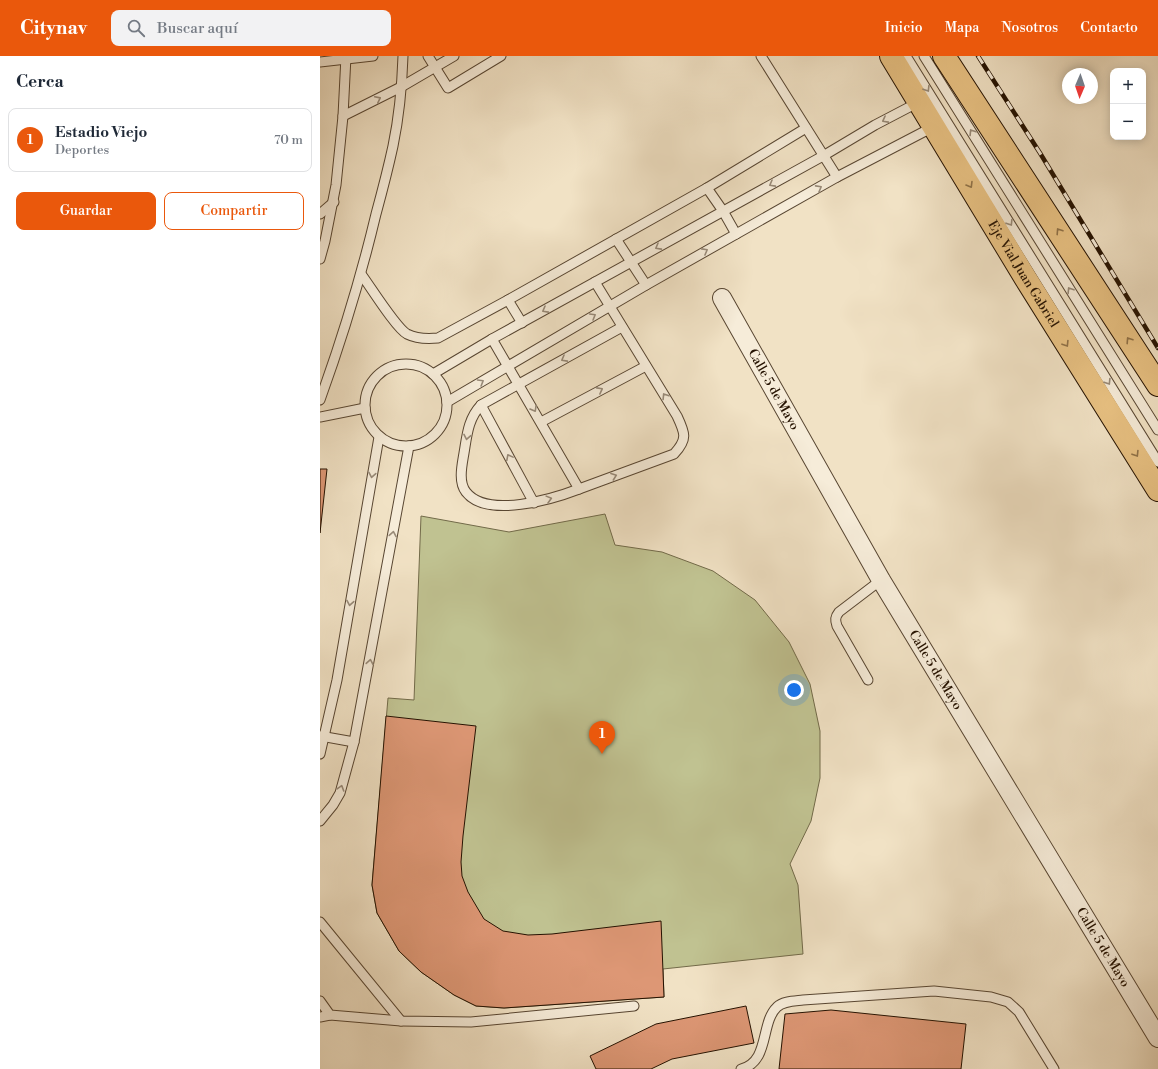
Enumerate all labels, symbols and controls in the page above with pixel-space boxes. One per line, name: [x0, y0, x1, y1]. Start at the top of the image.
search box: [111, 10, 391, 46]
text: Citynav: [20, 16, 87, 40]
icon: search: [125, 17, 147, 39]
text: Buscar aquí: [157, 19, 238, 38]
text: Inicio: [885, 19, 923, 37]
text: Mapa: [945, 19, 979, 37]
text: Nosotros: [1001, 19, 1058, 37]
text: Contacto: [1080, 19, 1138, 37]
north arrow: [1062, 68, 1098, 104]
map controls: [1110, 68, 1146, 140]
button: +: [1110, 68, 1146, 104]
text: Cerca: [16, 71, 64, 93]
one-way arrow: [922, 85, 930, 92]
one-way arrow: [374, 96, 382, 104]
button: −: [1110, 104, 1146, 140]
one-way arrow: [882, 115, 889, 123]
text: Estadio Viejo: [55, 123, 147, 142]
one-way arrow: [969, 129, 976, 136]
text: 1: [27, 132, 33, 148]
text: 70 m: [274, 132, 303, 148]
text: Deportes: [55, 142, 109, 158]
one-way arrow: [769, 180, 776, 187]
one-way arrow: [965, 181, 972, 188]
one-way arrow: [815, 185, 822, 192]
button: Guardar: [16, 192, 156, 230]
button: Compartir: [164, 192, 304, 230]
street label: Eje Vial Juan Gabriel: [984, 217, 1062, 331]
one-way arrow: [1006, 219, 1013, 226]
one-way arrow: [1056, 228, 1063, 235]
one-way arrow: [655, 243, 662, 250]
one-way arrow: [701, 248, 709, 256]
one-way arrow: [1068, 287, 1075, 294]
one-way arrow: [541, 306, 549, 313]
one-way arrow: [589, 313, 596, 320]
one-way arrow: [1126, 337, 1134, 344]
one-way arrow: [1062, 340, 1069, 347]
street label: Calle 5 de Mayo: [744, 346, 803, 433]
one-way arrow: [561, 355, 568, 362]
one-way arrow: [1103, 378, 1111, 385]
one-way arrow: [477, 379, 484, 387]
one-way arrow: [596, 388, 603, 395]
one-way arrow: [662, 393, 669, 400]
one-way arrow: [529, 405, 536, 412]
one-way arrow: [463, 434, 471, 440]
one-way arrow: [1131, 450, 1138, 457]
one-way arrow: [506, 454, 514, 461]
one-way arrow: [368, 472, 377, 478]
one-way arrow: [611, 472, 618, 480]
one-way arrow: [546, 496, 552, 504]
one-way arrow: [388, 531, 397, 537]
one-way arrow: [346, 600, 355, 606]
street label: Calle 5 de Mayo: [905, 627, 966, 713]
one-way arrow: [365, 659, 373, 665]
your location: [784, 680, 804, 700]
pin: 1: [589, 721, 615, 754]
one-way arrow: [336, 785, 345, 792]
street label: Calle 5 de Mayo: [1073, 905, 1133, 990]

